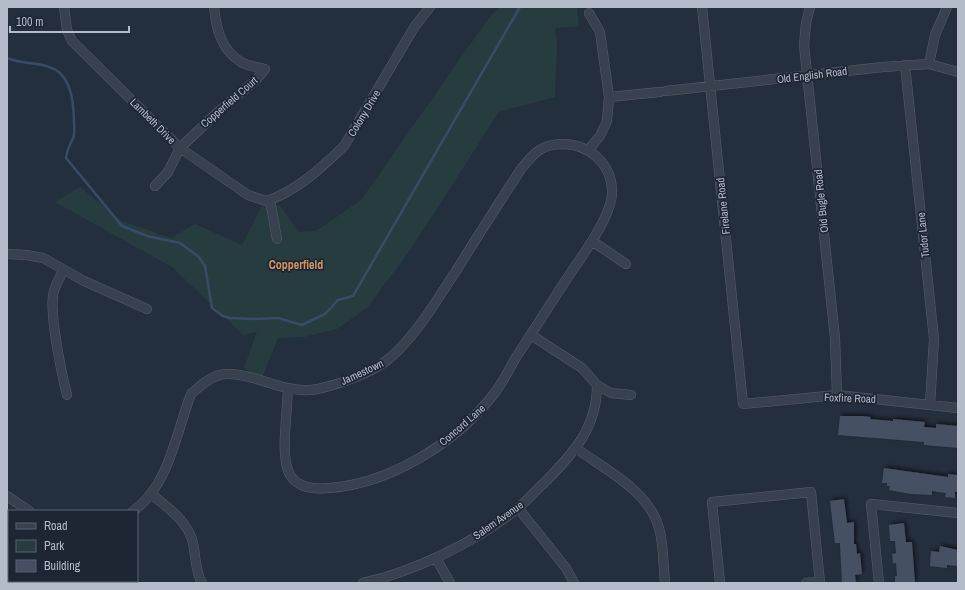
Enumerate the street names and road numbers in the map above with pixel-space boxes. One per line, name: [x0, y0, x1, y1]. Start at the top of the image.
street label: Old English Road: [776, 64, 848, 86]
street label: Copperfield Court: [198, 73, 261, 131]
street label: Colony Drive: [345, 87, 383, 139]
street label: Lambeth Drive: [127, 95, 179, 147]
street label: Old Bugle Road: [811, 169, 831, 233]
street label: Firelane Road: [713, 177, 733, 235]
street label: Tudor Lane: [914, 212, 932, 258]
street label: Jamestown: [338, 356, 386, 388]
street label: Foxfire Road: [824, 390, 876, 406]
street label: Concord Lane: [436, 401, 488, 449]
street label: Salem Avenue: [470, 498, 526, 542]

